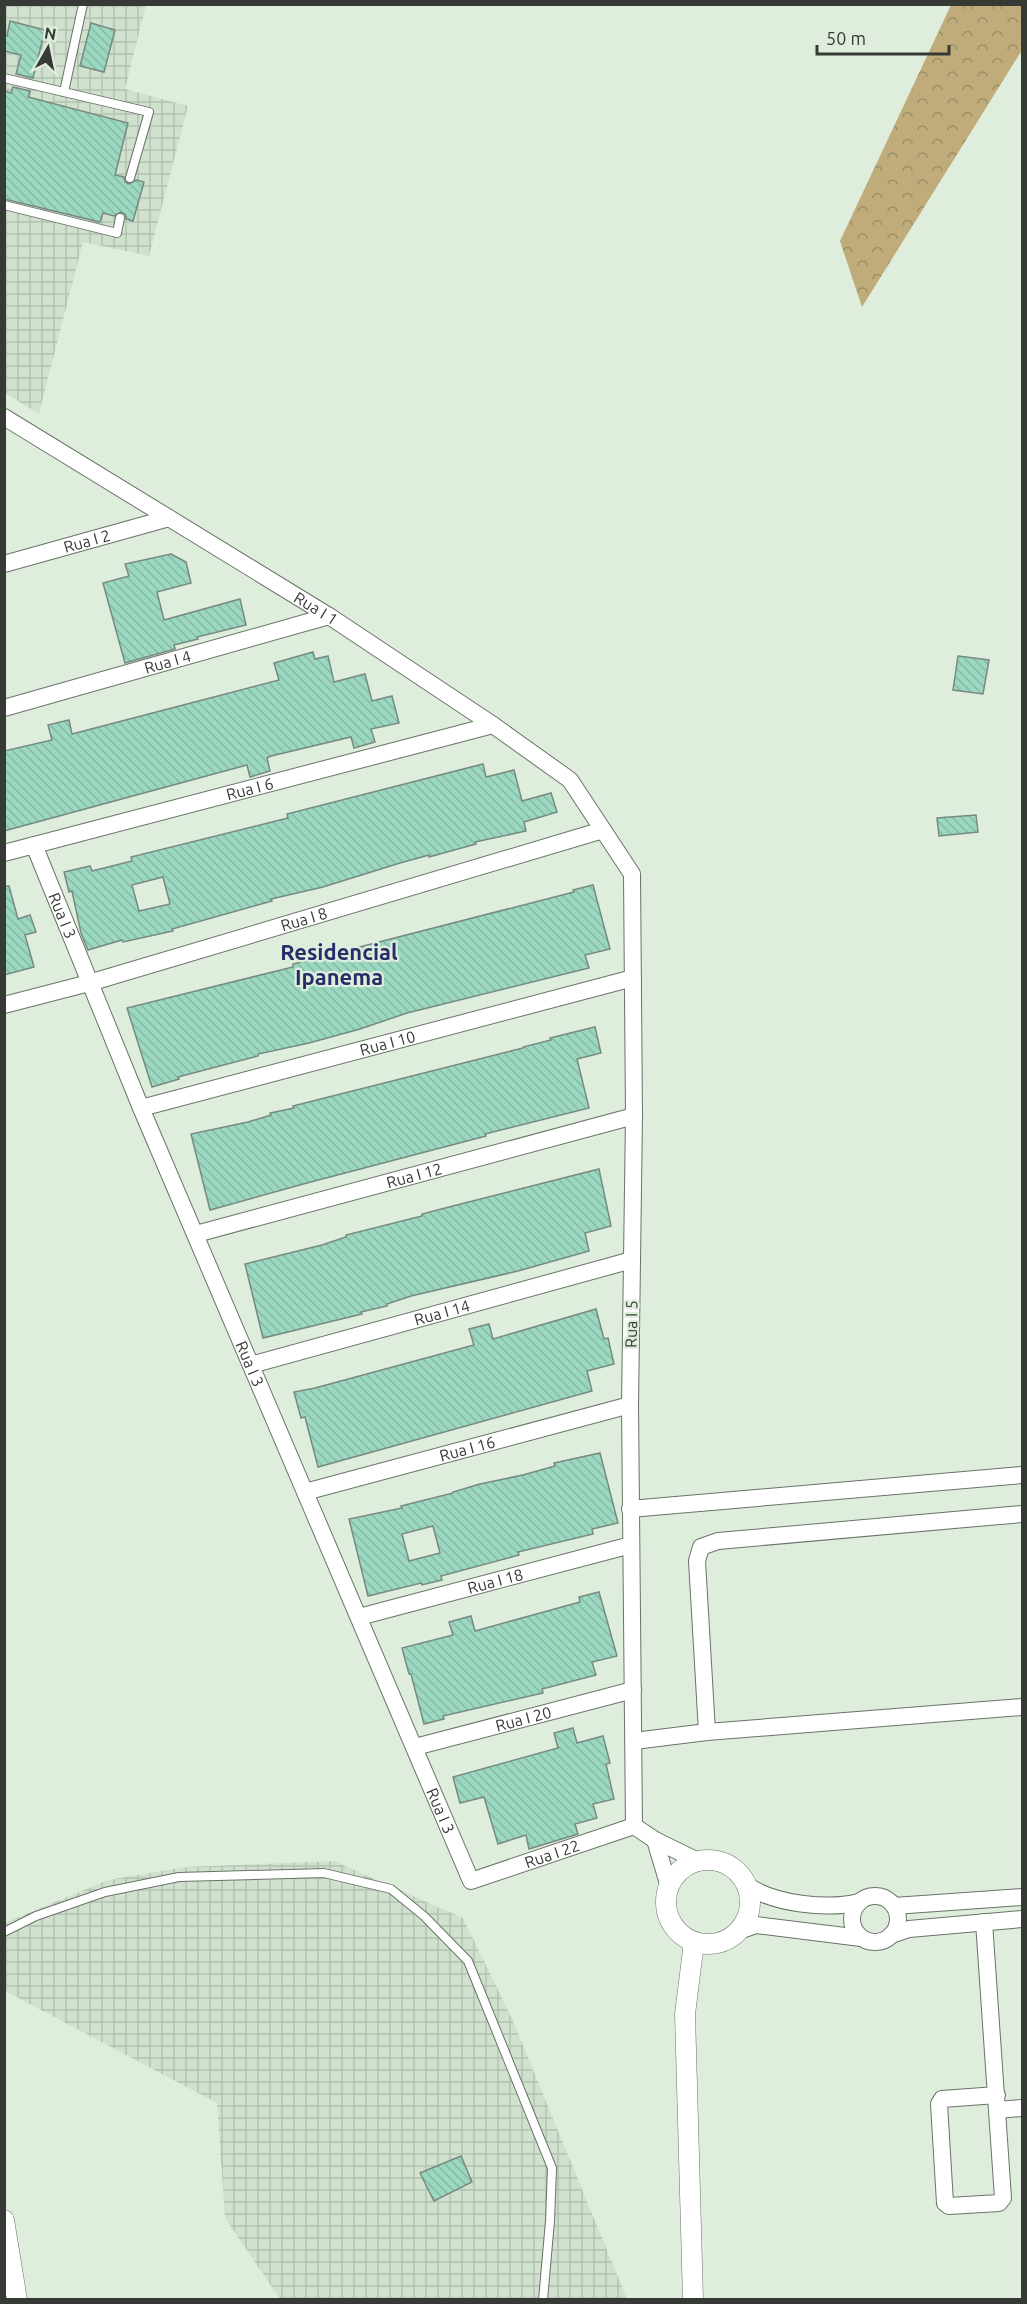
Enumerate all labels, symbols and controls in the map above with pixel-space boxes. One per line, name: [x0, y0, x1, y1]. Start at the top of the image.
north arrow: [18, 18, 78, 78]
scale bar: [817, 18, 949, 56]
text: N: [43, 23, 58, 43]
text: 50 m: [826, 28, 866, 48]
street label: Rua I 2: [61, 526, 112, 556]
street label: Rua I 1: [291, 588, 341, 628]
street label: Rua I 4: [142, 647, 193, 677]
street label: Rua I 6: [224, 774, 275, 803]
street label: Rua I 3: [45, 890, 80, 941]
street label: Rua I 8: [278, 904, 329, 934]
district label: Residencial Ipanema: [280, 939, 398, 989]
street label: Rua I 10: [358, 1027, 417, 1059]
street label: Rua I 12: [384, 1159, 444, 1191]
street label: Rua I 14: [412, 1296, 472, 1329]
street label: Rua I 5: [622, 1300, 640, 1348]
street label: Rua I 3: [233, 1338, 268, 1389]
street label: Rua I 16: [437, 1433, 497, 1465]
street label: Rua I 18: [466, 1565, 525, 1597]
street label: Rua I 20: [494, 1703, 553, 1735]
street label: Rua I 3: [423, 1785, 459, 1836]
street label: Rua I 22: [522, 1836, 582, 1871]

